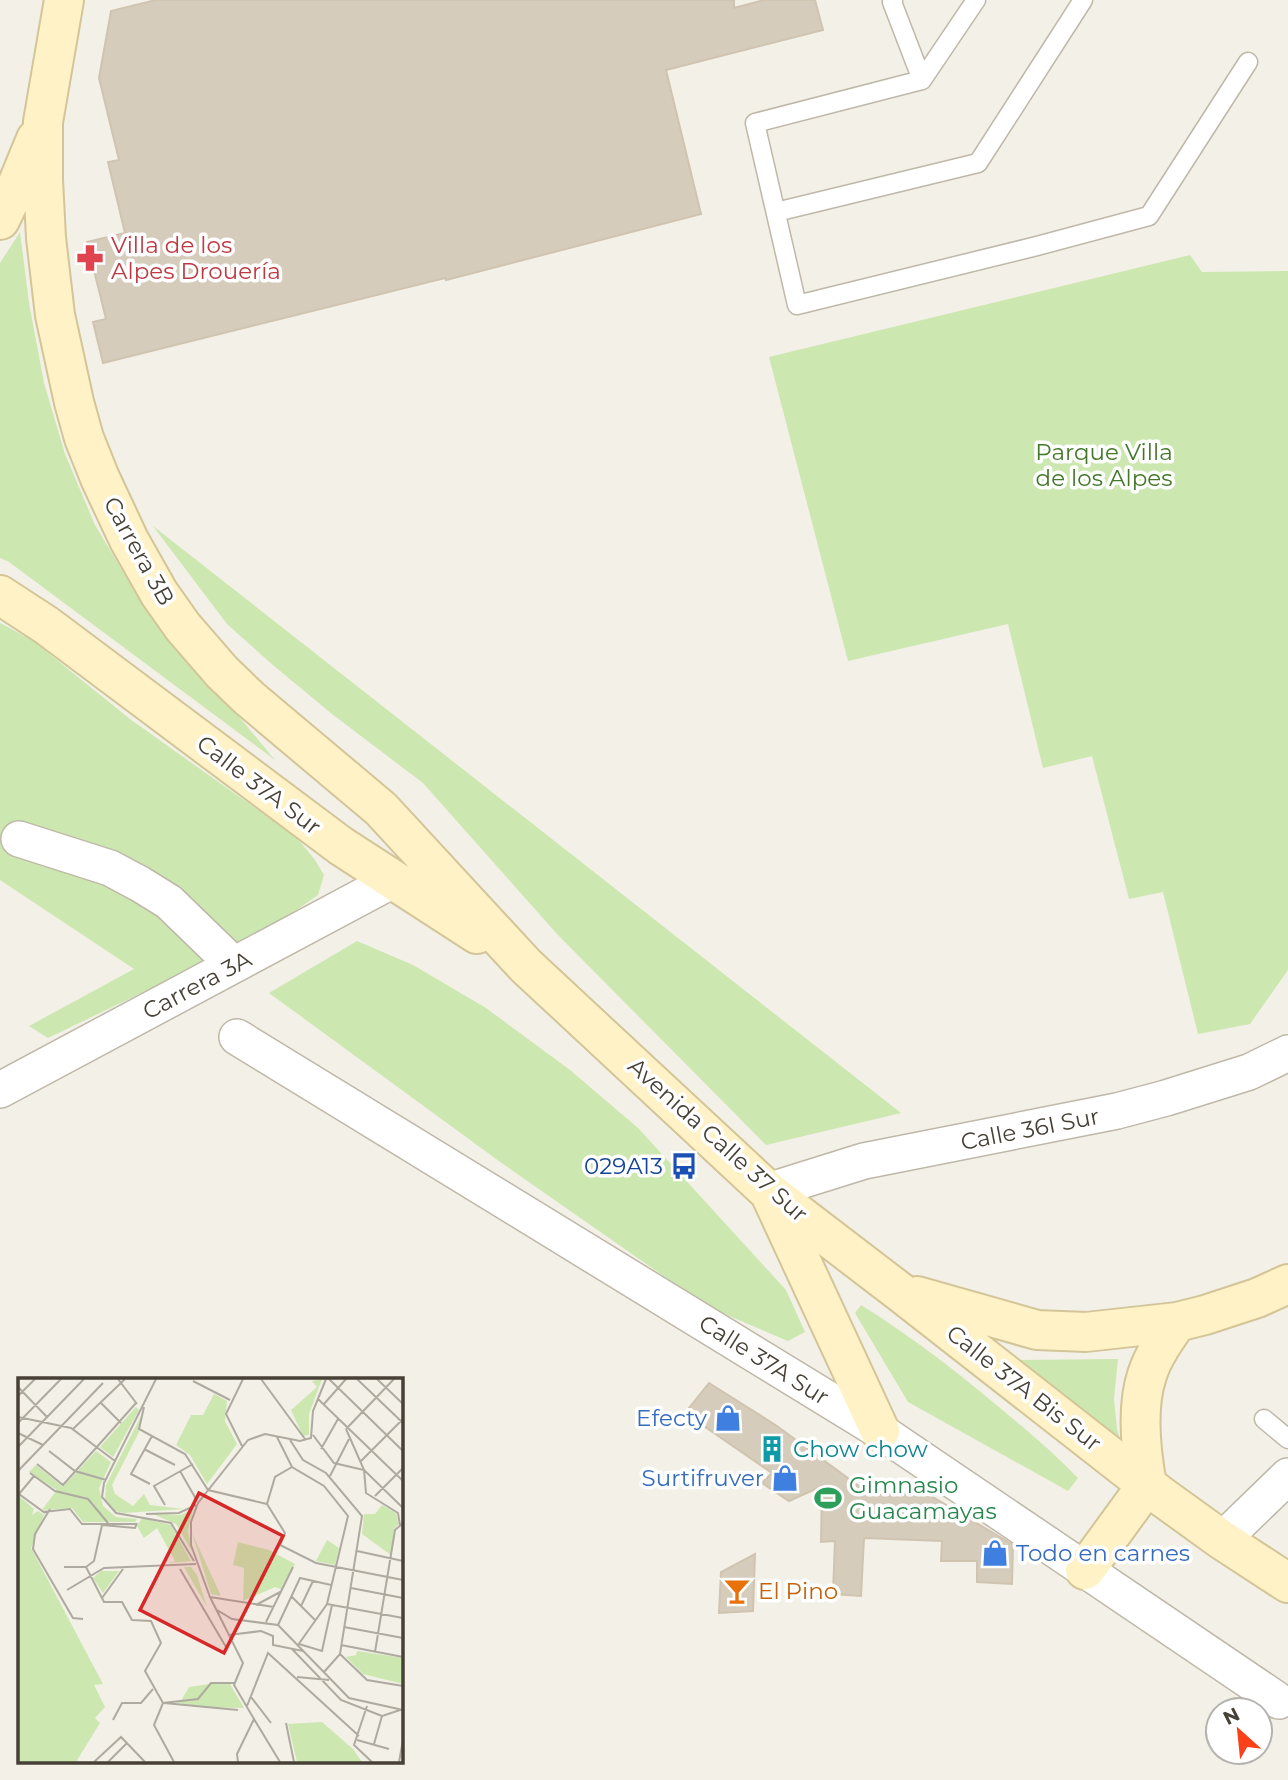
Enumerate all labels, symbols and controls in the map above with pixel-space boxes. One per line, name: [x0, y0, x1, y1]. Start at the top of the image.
place label: Villa de los Alpes Drouería: [111, 231, 281, 285]
pharmacy icon: Villa de los Alpes Drouería: [75, 243, 105, 273]
park label: Parque Villa de los Alpes: [1035, 438, 1173, 492]
street label: Carrera 3B: [98, 492, 180, 610]
street label: Calle 37A Sur: [191, 729, 327, 841]
street label: Carrera 3A: [138, 944, 257, 1025]
street label: Avenida Calle 37 Sur: [622, 1052, 814, 1228]
street label: Calle 36I Sur: [958, 1102, 1102, 1156]
bus stop icon: 029A13: [669, 1151, 699, 1181]
place label: 029A13: [584, 1152, 663, 1180]
street label: Calle 37A Sur: [694, 1309, 834, 1411]
street label: Calle 37A Bis Sur: [941, 1319, 1107, 1457]
inset map: [18, 1378, 402, 1762]
shop icon: Efecty: [713, 1403, 743, 1433]
place label: Efecty: [636, 1404, 708, 1432]
building icon: Chow chow: [757, 1434, 787, 1464]
place label: Chow chow: [793, 1435, 929, 1463]
shop icon: Surtifruver: [770, 1463, 800, 1493]
place label: Surtifruver: [642, 1464, 764, 1492]
place label: Gimnasio Guacamayas: [849, 1471, 997, 1525]
sports icon: Gimnasio Guacamayas: [813, 1483, 843, 1513]
shop icon: Todo en carnes: [980, 1538, 1010, 1568]
place label: Todo en carnes: [1016, 1539, 1190, 1567]
bar icon: El Pino: [722, 1576, 752, 1606]
place label: El Pino: [758, 1577, 838, 1605]
north arrow: [1204, 1696, 1274, 1766]
text: N: [1219, 1703, 1244, 1730]

